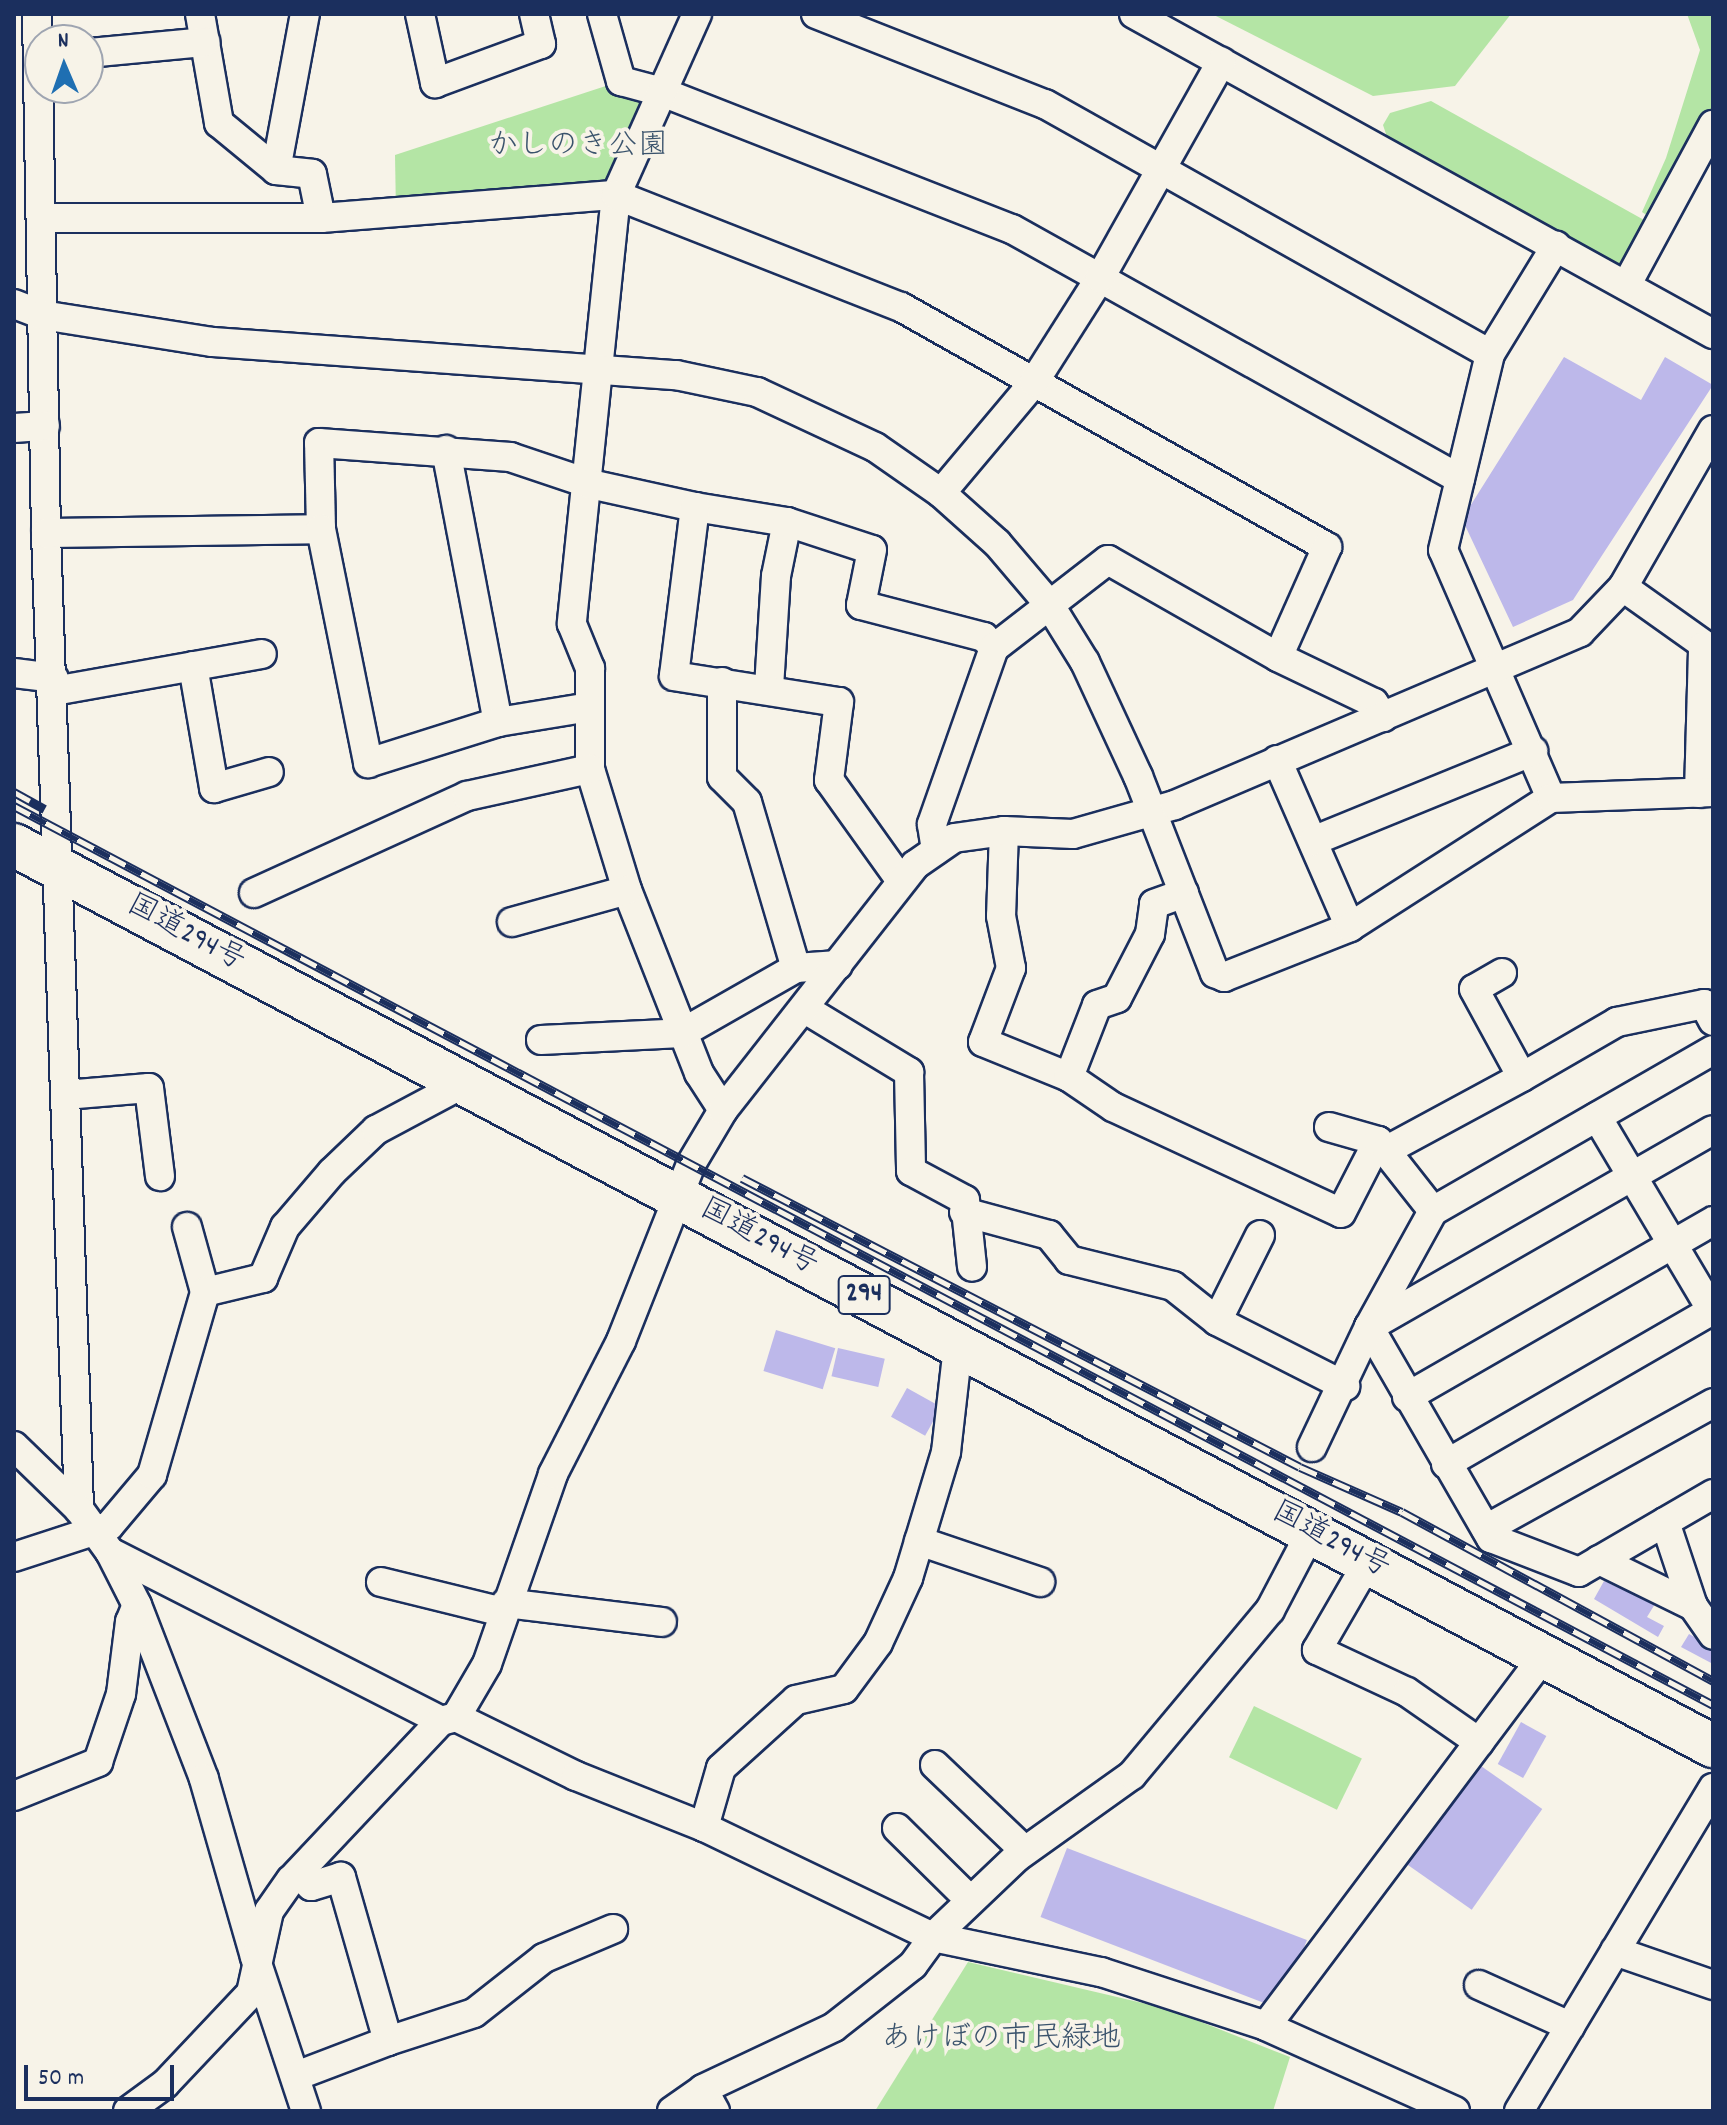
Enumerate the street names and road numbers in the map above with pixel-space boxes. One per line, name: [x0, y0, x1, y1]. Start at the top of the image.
street label: 国道294号: [119, 889, 251, 981]
street label: 国道294号: [692, 1193, 824, 1285]
road number: 294: [836, 1271, 892, 1319]
street label: 国道294号: [1264, 1496, 1396, 1588]

